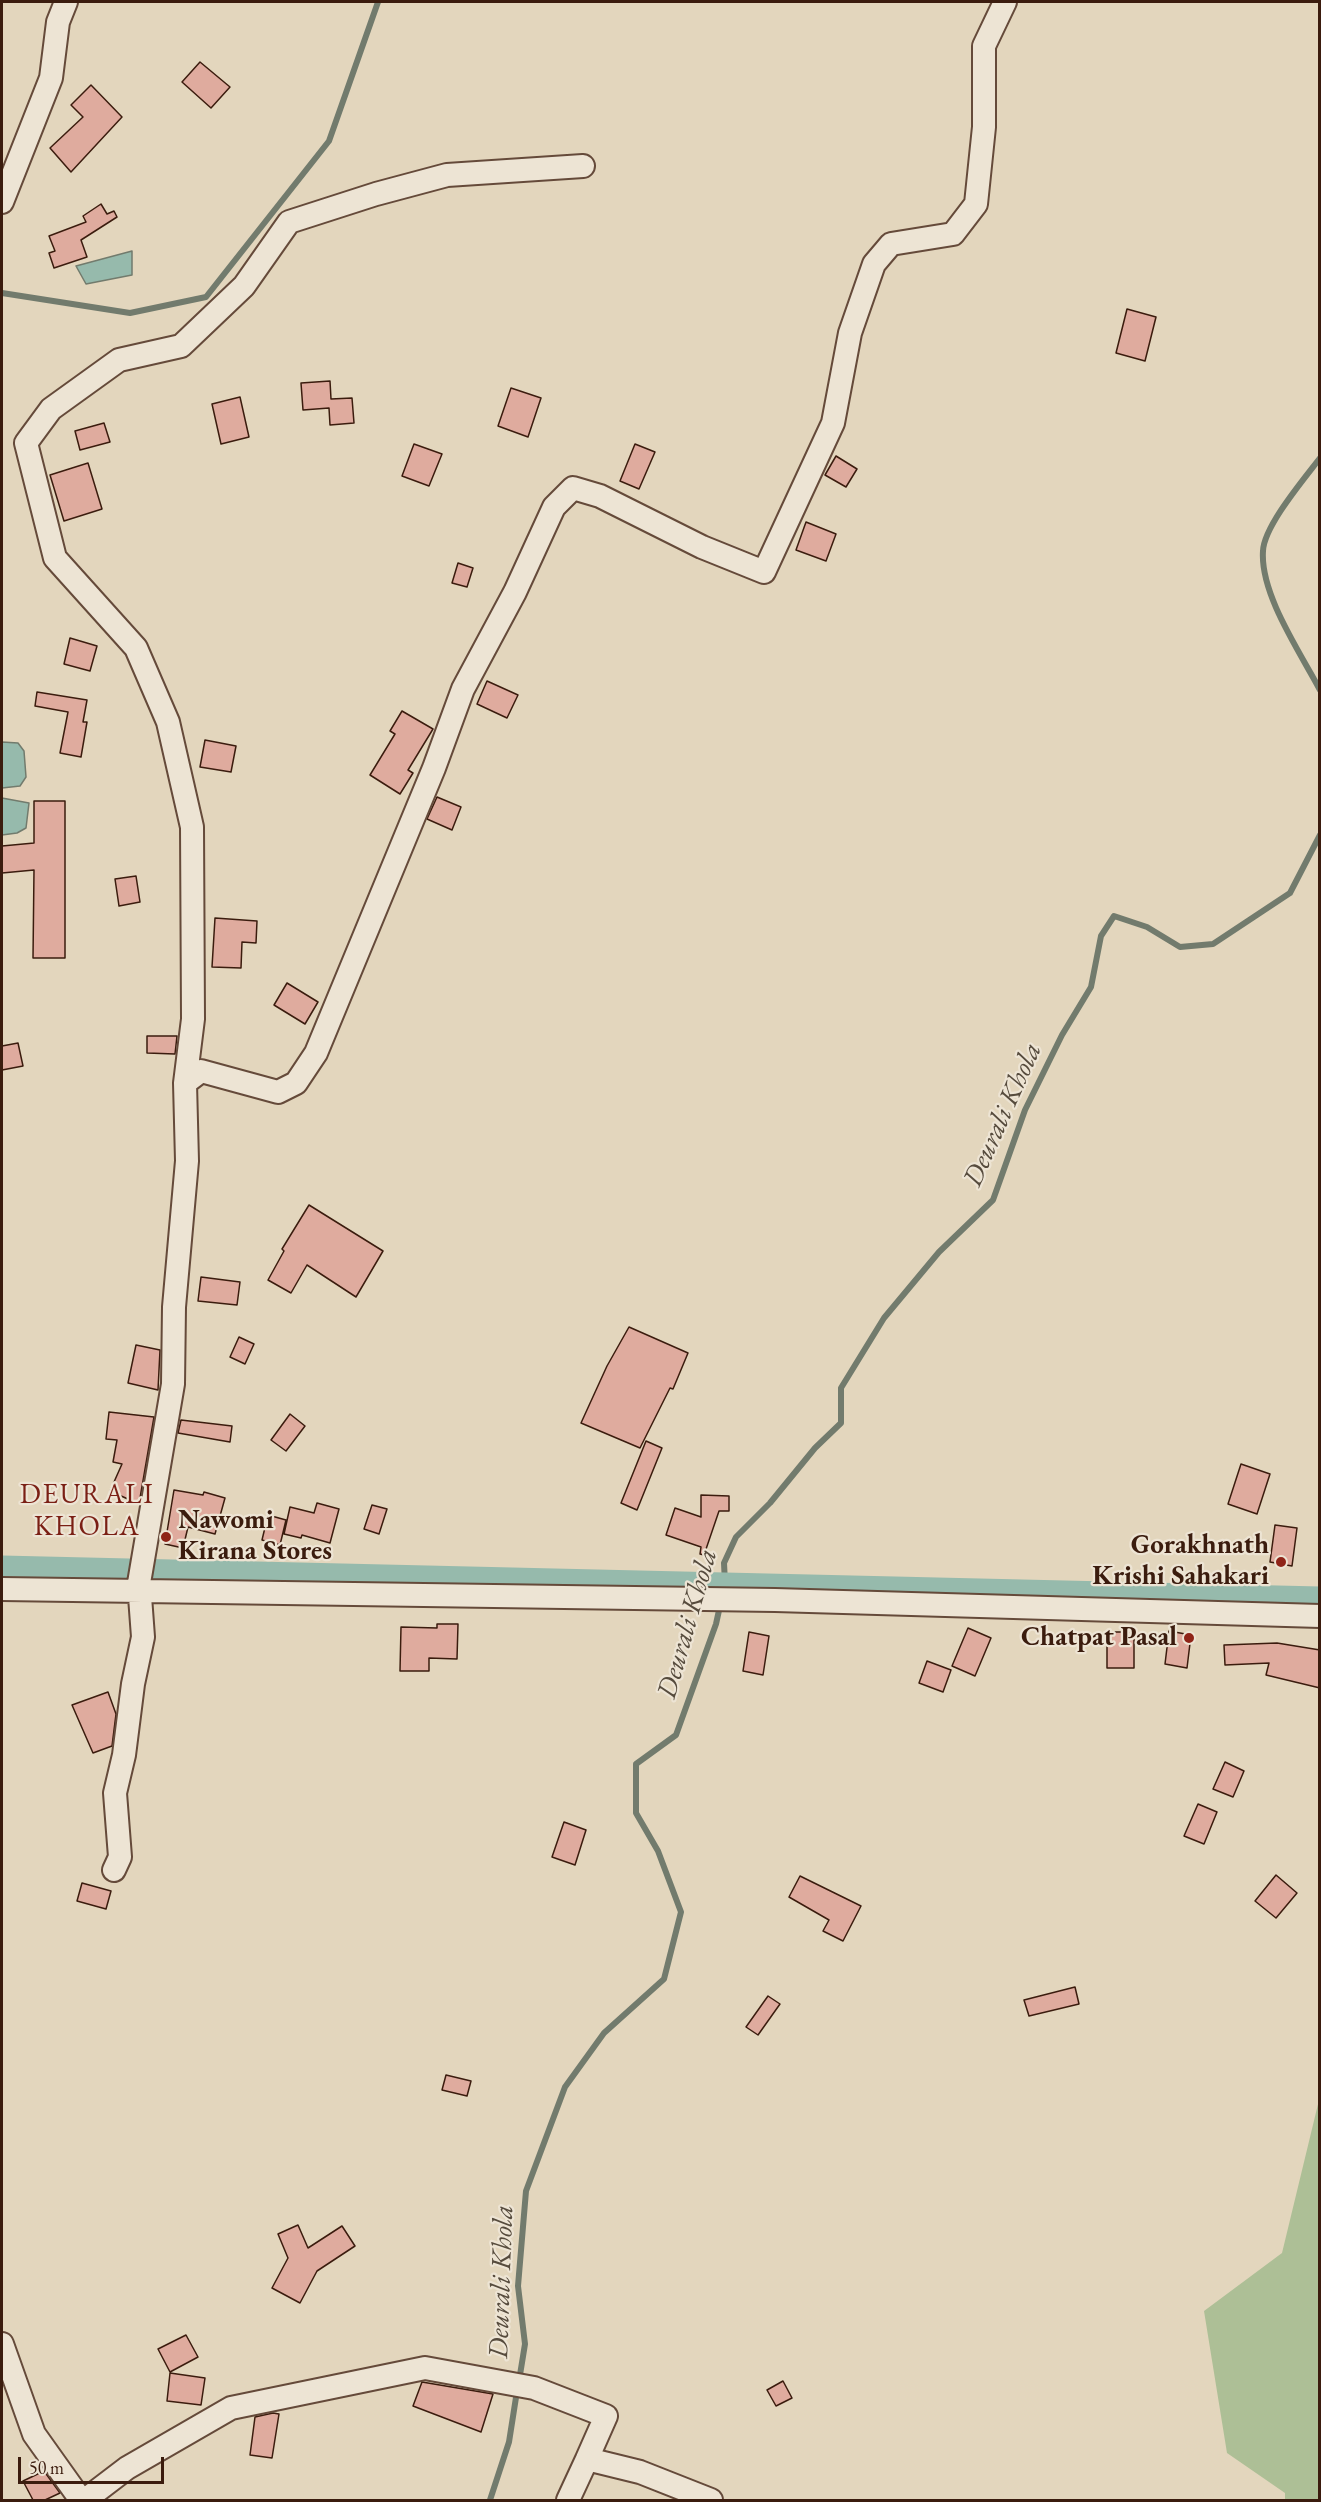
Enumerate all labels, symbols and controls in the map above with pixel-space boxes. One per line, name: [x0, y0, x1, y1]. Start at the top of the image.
water label: Deurali Khola: [956, 1038, 1050, 1192]
district label: DEURALI KHOLA: [20, 1478, 154, 1544]
place label: Nawomi Kirana Stores: [178, 1505, 332, 1568]
marker: Nawomi Kirana Stores: [159, 1530, 173, 1544]
place label: Gorakhnath Krishi Sahakari: [1092, 1530, 1269, 1593]
water label: Deurali Khola: [651, 1545, 725, 1703]
marker: Gorakhnath Krishi Sahakari: [1274, 1555, 1288, 1569]
place label: Chatpat Pasal: [1021, 1622, 1177, 1654]
marker: Chatpat Pasal: [1182, 1631, 1196, 1645]
water label: Deurali Khola: [483, 2204, 521, 2360]
scale bar: [21, 2445, 166, 2483]
text: 50 m: [29, 2456, 64, 2479]

